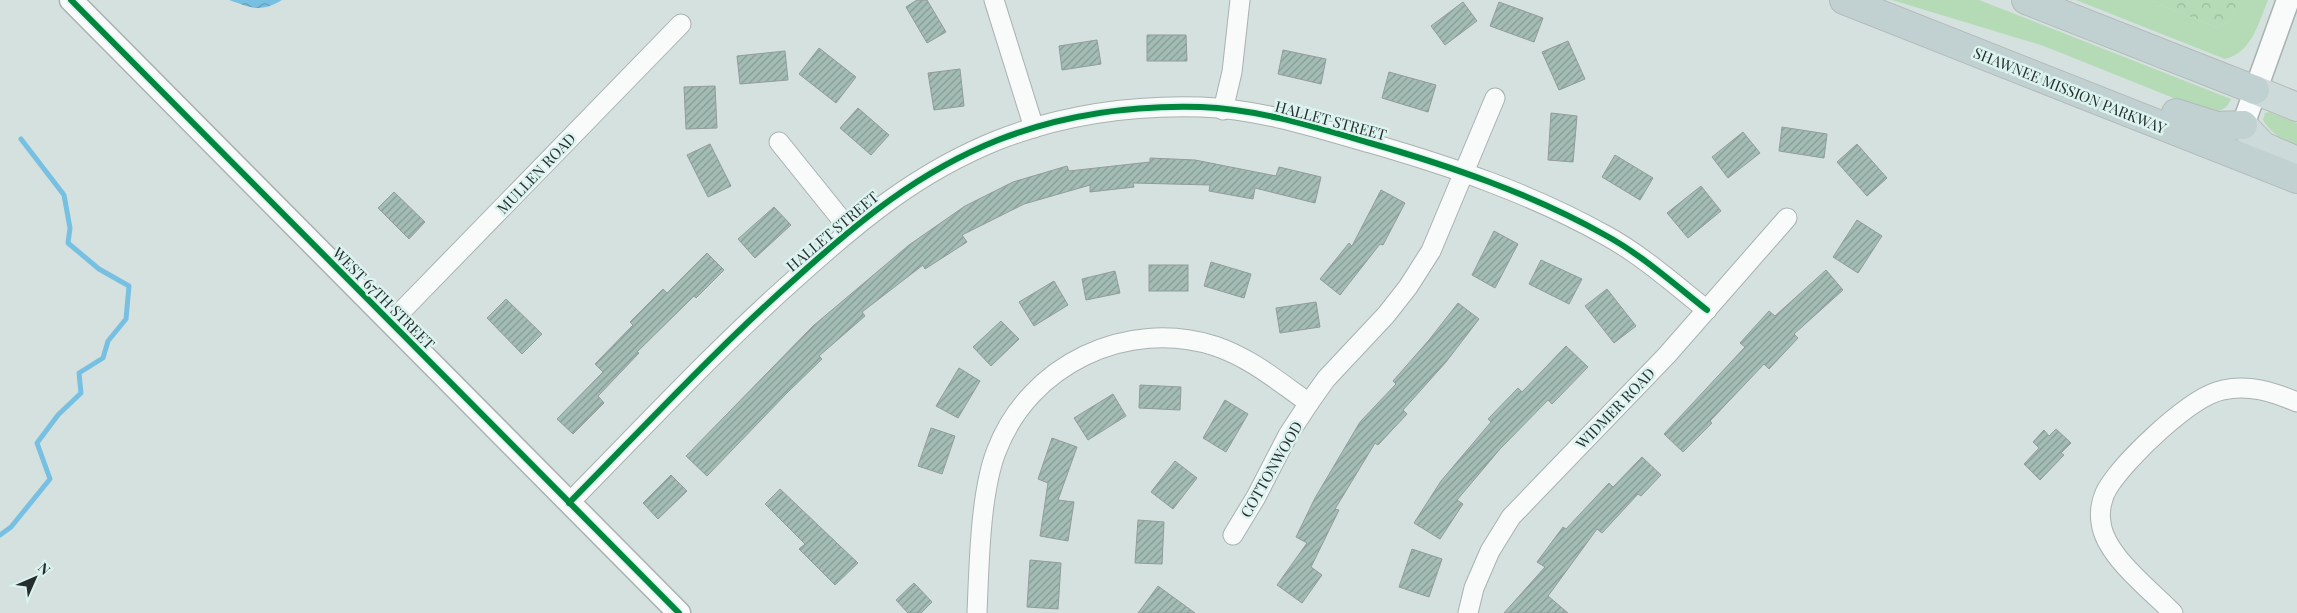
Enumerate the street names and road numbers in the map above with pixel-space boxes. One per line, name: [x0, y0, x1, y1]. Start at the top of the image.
street label: SHAWNEE MISSION PARKWAY: [1971, 42, 2169, 138]
street label: HALLET STREET: [1273, 95, 1389, 145]
street label: MULLEN ROAD: [492, 128, 580, 218]
street label: HALLET STREET: [782, 186, 882, 276]
street label: WEST 67TH STREET: [328, 242, 439, 353]
street label: WIDMER ROAD: [1570, 363, 1659, 454]
street label: COTTONWOOD: [1235, 417, 1307, 521]

